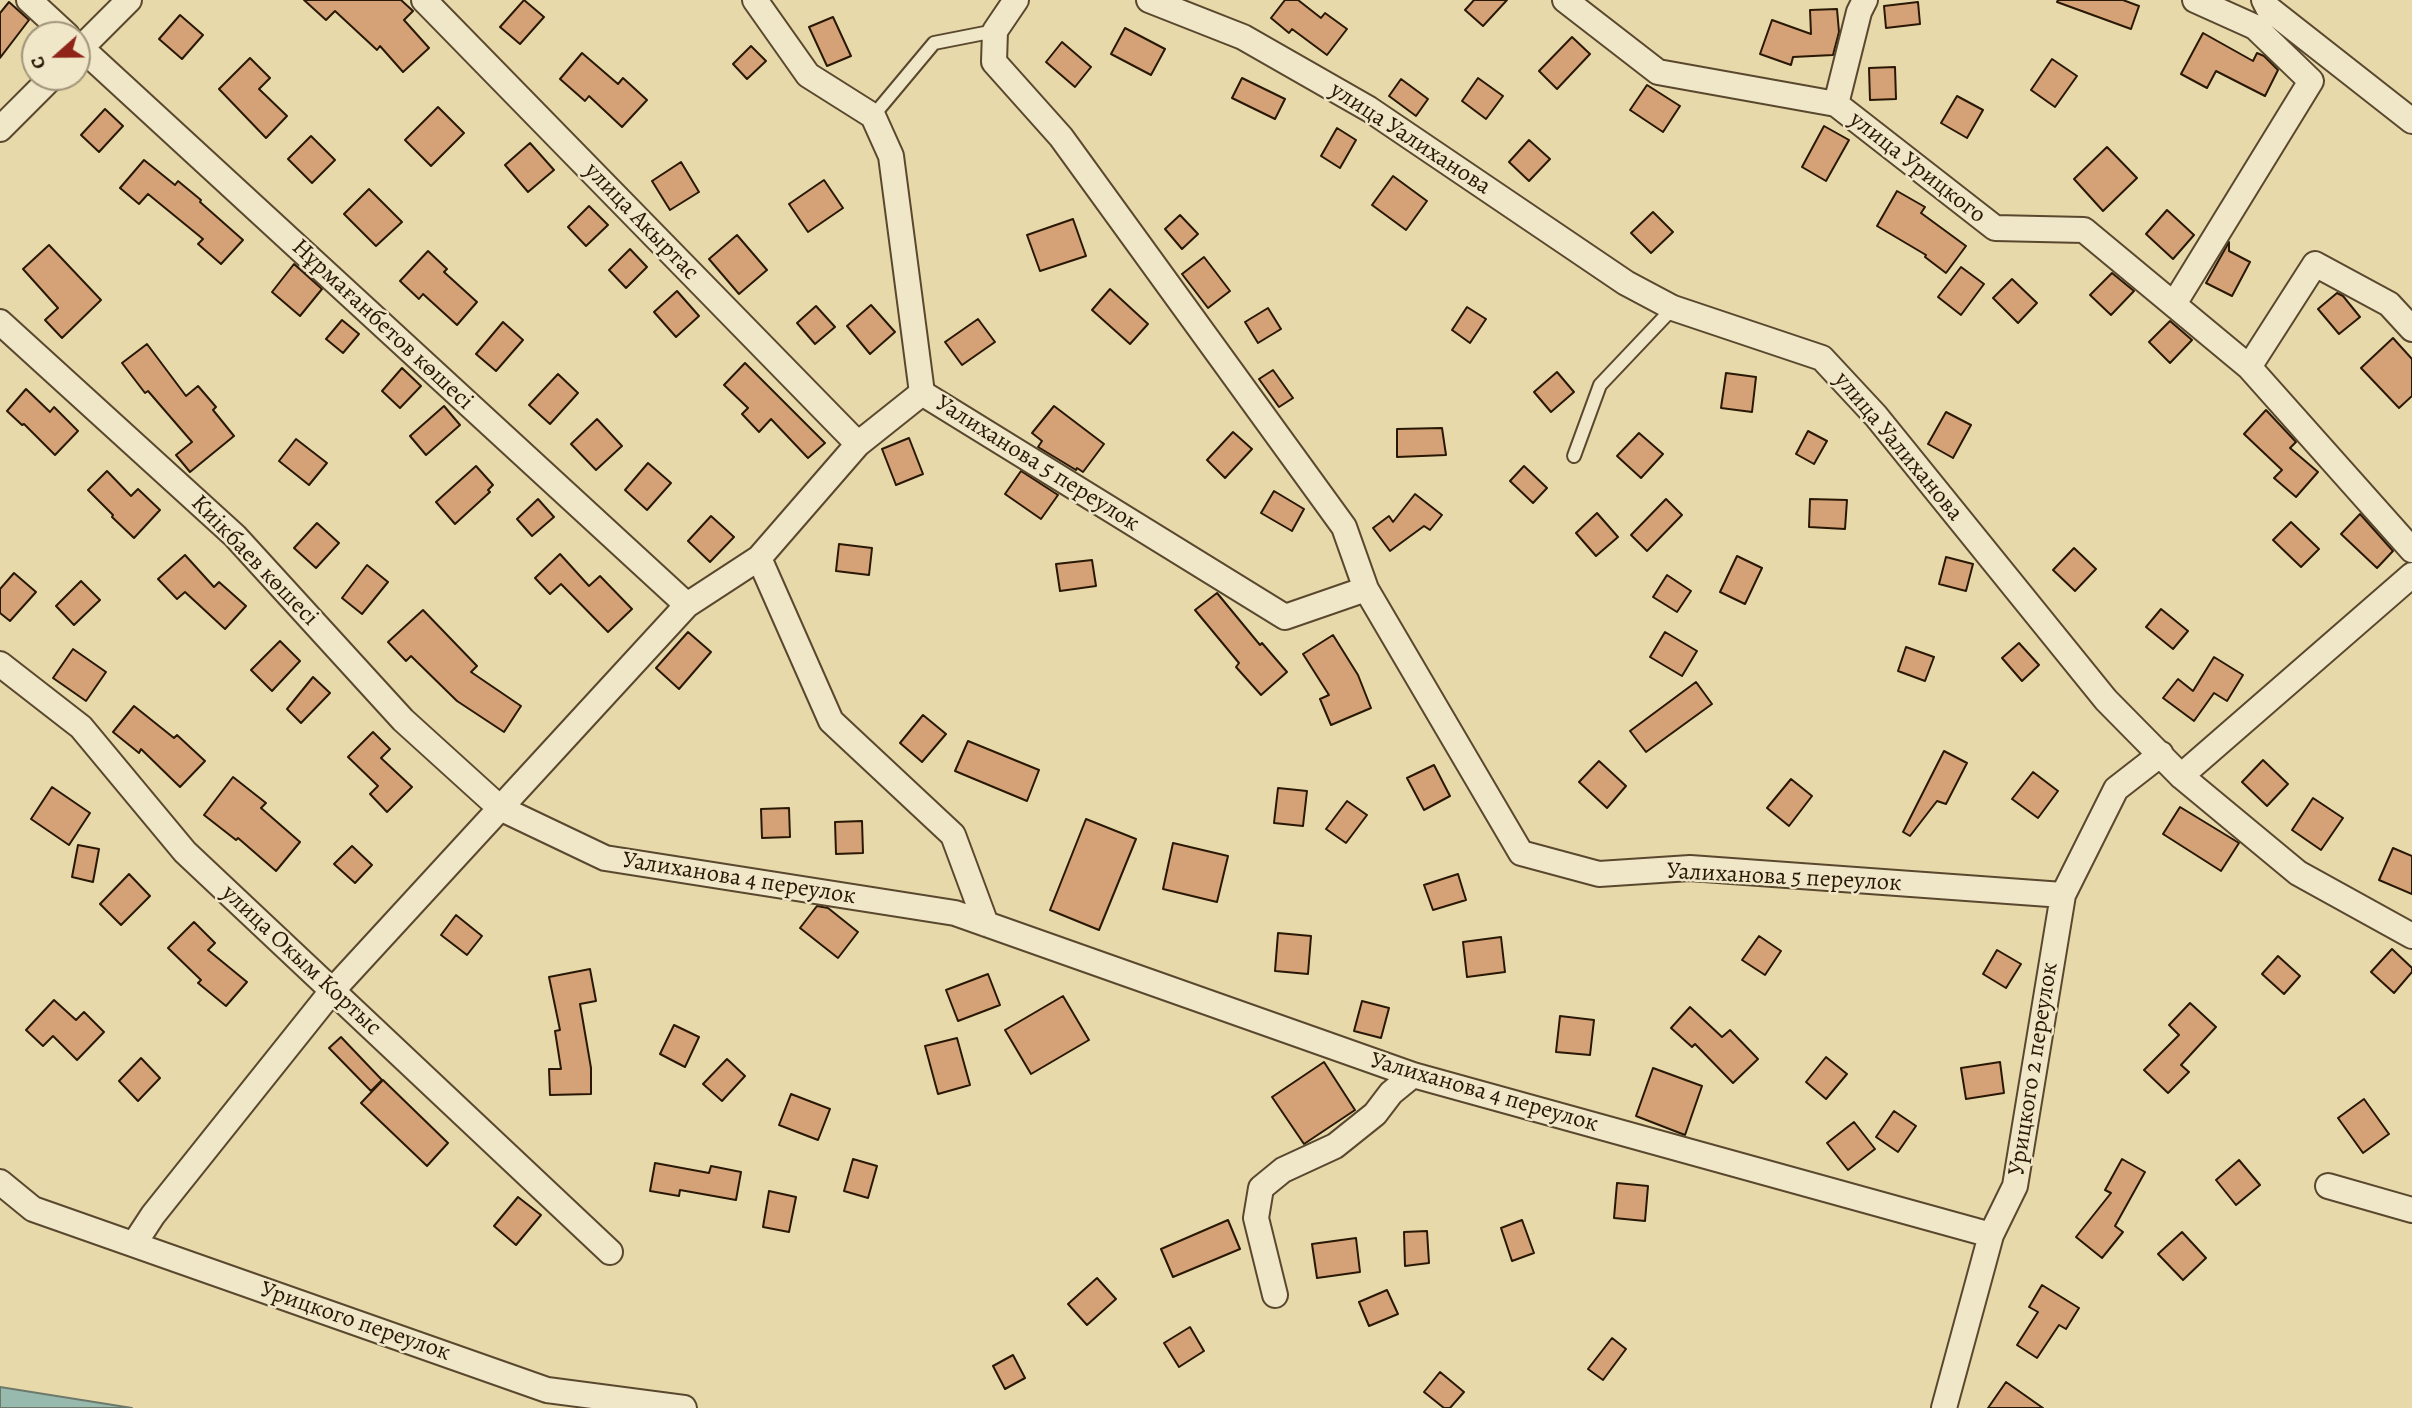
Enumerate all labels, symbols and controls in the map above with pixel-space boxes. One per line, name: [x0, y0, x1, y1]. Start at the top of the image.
north arrow: [21, 21, 91, 91]
text: С: [24, 53, 52, 73]
street label: улица Уалиханова: [1324, 76, 1496, 202]
street label: улица Урицкого: [1843, 106, 1991, 230]
street label: улица Акыртас: [578, 157, 704, 287]
street label: Нұрмағанбетов көшесі: [285, 233, 479, 417]
street label: улица Уалиханова: [1827, 367, 1969, 527]
street label: Уалиханова 5 переулок: [930, 389, 1144, 539]
street label: Киікбаев көшесі: [184, 489, 324, 633]
street label: Уалиханова 4 переулок: [620, 846, 858, 912]
street label: Уалиханова 5 переулок: [1666, 857, 1902, 899]
street label: улица Окым Кортыс: [215, 879, 387, 1043]
street label: Урицкого 2 переулок: [2003, 960, 2065, 1178]
street label: Уалиханова 4 переулок: [1367, 1047, 1601, 1139]
street label: Урицкого переулок: [256, 1276, 454, 1368]

